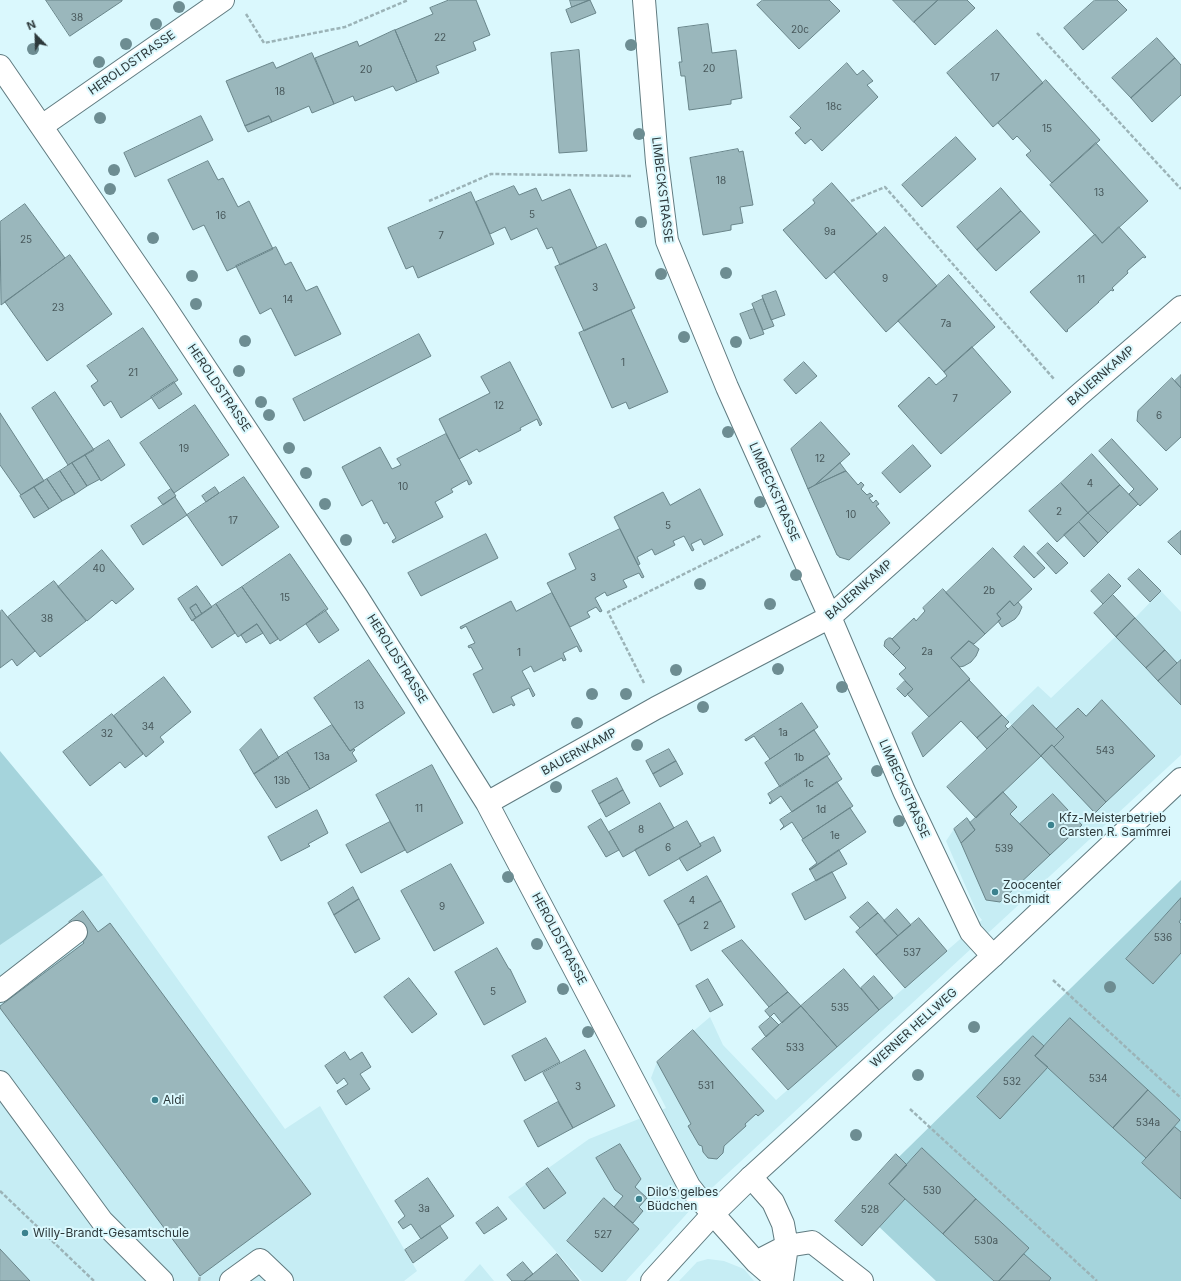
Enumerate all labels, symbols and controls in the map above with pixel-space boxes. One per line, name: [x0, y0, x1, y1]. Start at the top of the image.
house number: 38: [71, 12, 83, 24]
north arrow: [16, 16, 56, 56]
text: N: [25, 17, 38, 33]
house number: 20c: [791, 24, 809, 36]
street label: HEROLDSTRASSE: [86, 28, 178, 98]
house number: 22: [434, 32, 446, 44]
house number: 20: [703, 63, 715, 75]
house number: 20: [360, 64, 372, 76]
house number: 17: [990, 72, 1000, 84]
house number: 18: [275, 86, 285, 98]
house number: 18c: [826, 101, 842, 113]
house number: 15: [1042, 123, 1052, 135]
street label: LIMBECKSTRASSE: [648, 136, 676, 244]
house number: 18: [716, 175, 726, 187]
house number: 13: [1094, 187, 1104, 199]
house number: 5: [529, 209, 535, 221]
house number: 16: [216, 210, 226, 222]
house number: 9a: [824, 226, 836, 238]
house number: 7: [438, 230, 444, 242]
house number: 25: [20, 234, 32, 246]
house number: 9: [882, 273, 888, 285]
house number: 11: [1077, 274, 1085, 286]
house number: 3: [592, 282, 598, 294]
house number: 14: [283, 294, 293, 306]
house number: 23: [52, 302, 64, 314]
house number: 7a: [941, 318, 951, 330]
street label: HEROLDSTRASSE: [184, 341, 254, 435]
street label: BAUERNKAMP: [1065, 343, 1137, 409]
house number: 1: [621, 357, 625, 369]
house number: 21: [128, 367, 138, 379]
house number: 7: [952, 393, 958, 405]
house number: 12: [494, 400, 504, 412]
house number: 6: [1156, 410, 1162, 422]
street label: LIMBECKSTRASSE: [746, 440, 802, 544]
house number: 19: [179, 443, 189, 455]
house number: 12: [815, 453, 825, 465]
house number: 4: [1087, 478, 1093, 490]
house number: 10: [398, 481, 408, 493]
house number: 2: [1056, 506, 1062, 518]
house number: 10: [846, 509, 856, 521]
house number: 17: [228, 515, 238, 527]
house number: 5: [665, 520, 671, 532]
street label: BAUERNKAMP: [823, 557, 895, 623]
house number: 40: [93, 563, 105, 575]
house number: 3: [590, 572, 596, 584]
house number: 2b: [983, 585, 995, 597]
house number: 15: [280, 592, 290, 604]
street label: HEROLDSTRASSE: [364, 612, 430, 706]
house number: 38: [41, 613, 53, 625]
house number: 2a: [921, 646, 933, 658]
house number: 1: [517, 647, 521, 659]
house number: 13: [354, 700, 364, 712]
house number: 34: [142, 721, 154, 733]
street label: BAUERNKAMP: [539, 725, 619, 779]
house number: 1a: [778, 727, 788, 739]
house number: 32: [101, 728, 113, 740]
street label: LIMBECKSTRASSE: [876, 737, 932, 841]
house number: 543: [1096, 745, 1114, 757]
house number: 13a: [314, 751, 330, 763]
house number: 1b: [794, 752, 804, 764]
house number: 13b: [274, 775, 290, 787]
house number: 1c: [804, 778, 814, 790]
house number: 11: [415, 803, 423, 815]
house number: 1d: [816, 804, 826, 816]
place label: Kfz-Meisterbetrieb Carsten R. Sammrei: [1059, 811, 1171, 839]
marker: Kfz-Meisterbetrieb Carsten R. Sammrei: [1046, 820, 1056, 830]
house number: 8: [638, 824, 644, 836]
house number: 1e: [830, 830, 840, 842]
house number: 6: [665, 842, 671, 854]
house number: 539: [995, 843, 1013, 855]
place label: Zoocenter Schmidt: [1003, 878, 1061, 906]
marker: Zoocenter Schmidt: [990, 887, 1000, 897]
street label: HEROLDSTRASSE: [529, 890, 589, 988]
house number: 4: [689, 895, 695, 907]
house number: 9: [439, 901, 445, 913]
house number: 2: [703, 920, 709, 932]
house number: 536: [1154, 932, 1172, 944]
house number: 537: [903, 947, 921, 959]
street label: WERNER HELLWEG: [868, 985, 960, 1071]
house number: 5: [490, 986, 496, 998]
house number: 535: [831, 1002, 849, 1014]
house number: 533: [786, 1042, 804, 1054]
house number: 534: [1089, 1073, 1107, 1085]
house number: 532: [1003, 1076, 1021, 1088]
house number: 531: [698, 1080, 714, 1092]
house number: 3: [575, 1081, 581, 1093]
place label: Aldi: [163, 1093, 184, 1107]
marker: Aldi: [150, 1095, 160, 1105]
house number: 534a: [1136, 1117, 1160, 1129]
place label: Diloʼs gelbes Büdchen: [647, 1185, 718, 1213]
house number: 530: [923, 1185, 941, 1197]
marker: Diloʼs gelbes Büdchen: [634, 1194, 644, 1204]
house number: 3a: [418, 1203, 430, 1215]
house number: 528: [861, 1204, 879, 1216]
place label: Willy-Brandt-Gesamtschule: [33, 1226, 189, 1240]
marker: Willy-Brandt-Gesamtschule: [20, 1228, 30, 1238]
house number: 527: [594, 1229, 612, 1241]
house number: 530a: [974, 1235, 998, 1247]

